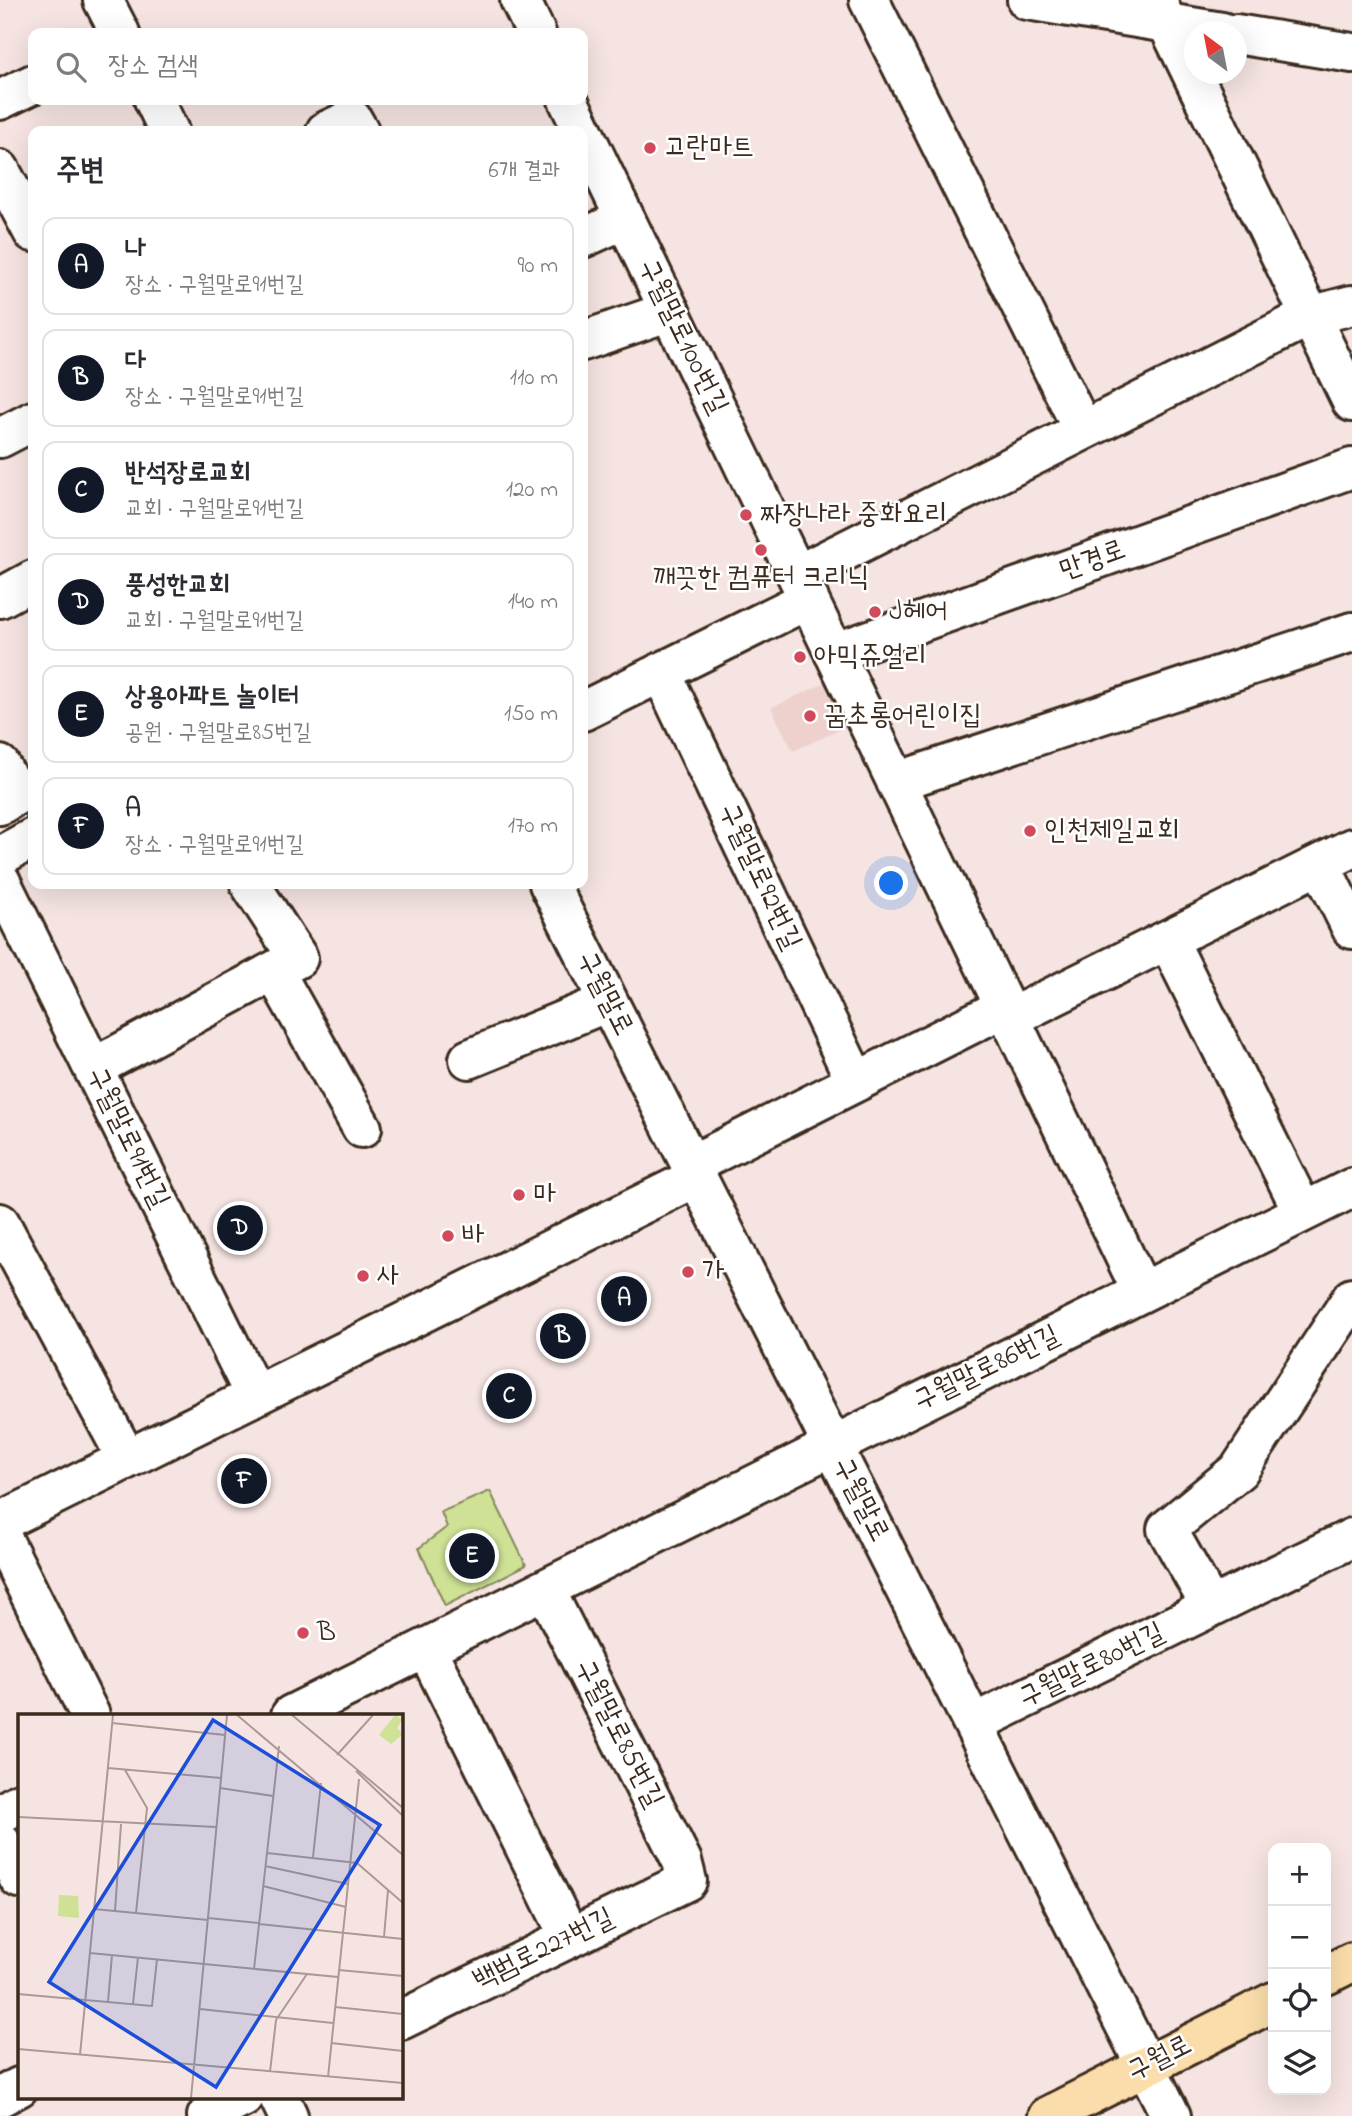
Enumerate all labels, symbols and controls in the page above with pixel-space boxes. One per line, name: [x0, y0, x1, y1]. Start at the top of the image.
north arrow: [1184, 21, 1247, 84]
search box: [28, 28, 588, 105]
icon: search: [52, 48, 90, 86]
text: 장소 검색: [108, 48, 198, 86]
place label: 고란마트: [664, 128, 754, 169]
marker: 고란마트: [642, 140, 658, 156]
text: 주변: [56, 150, 104, 194]
text: 6개 결과: [489, 155, 560, 188]
text: 나: [125, 231, 146, 269]
text: A: [74, 250, 88, 283]
text: 90 m: [518, 250, 558, 283]
street label: 구월말로100번길: [627, 252, 737, 422]
text: 장소 · 구월말로91번길: [125, 269, 304, 302]
text: 다: [125, 343, 146, 381]
text: B: [73, 362, 89, 395]
text: 110 m: [510, 362, 558, 395]
text: 장소 · 구월말로91번길: [125, 381, 304, 414]
text: 반석장로교회: [125, 455, 251, 493]
text: C: [75, 474, 87, 507]
text: 120 m: [506, 474, 558, 507]
text: 교회 · 구월말로91번길: [125, 493, 304, 526]
place label: 짜장나라 중화요리: [760, 495, 947, 536]
marker: 짜장나라 중화요리: [738, 507, 754, 523]
street label: 만경로: [1054, 530, 1132, 592]
marker: 깨끗한 컴퓨터 크리닉: [753, 542, 769, 558]
place label: 깨끗한 컴퓨터 크리닉: [653, 558, 869, 599]
text: 풍성한교회: [125, 567, 230, 605]
text: D: [73, 586, 89, 619]
text: 140 m: [508, 586, 558, 619]
place label: J헤어: [889, 592, 948, 633]
marker: J헤어: [867, 604, 883, 620]
text: 교회 · 구월말로91번길: [125, 605, 304, 638]
place label: 아믹쥬얼리: [814, 637, 927, 678]
marker: 아믹쥬얼리: [792, 649, 808, 665]
text: 상용아파트 놀이터: [125, 679, 299, 717]
place label: 꿈초롱어린이집: [824, 696, 982, 737]
text: E: [74, 698, 88, 731]
text: 150 m: [504, 698, 558, 731]
marker: 꿈초롱어린이집: [802, 708, 818, 724]
text: 공원 · 구월말로85번길: [125, 717, 311, 750]
text: A: [125, 791, 141, 829]
street label: 구월말로92번길: [707, 797, 811, 957]
text: F: [74, 810, 88, 843]
text: 170 m: [508, 810, 558, 843]
place label: 인천제일교회: [1044, 811, 1179, 852]
marker: 인천제일교회: [1022, 823, 1038, 839]
text: 장소 · 구월말로91번길: [125, 829, 304, 862]
your location: [874, 866, 908, 900]
street label: 구월말로: [565, 945, 643, 1043]
street label: 구월말로91번길: [75, 1060, 179, 1216]
place label: 마: [533, 1175, 556, 1216]
marker: 마: [511, 1187, 527, 1203]
pin: D: [217, 1202, 263, 1254]
place label: 바: [462, 1216, 485, 1257]
marker: 바: [440, 1228, 456, 1244]
place label: 가: [702, 1252, 725, 1293]
place label: 사: [377, 1256, 400, 1297]
marker: 가: [680, 1264, 696, 1280]
marker: 사: [355, 1268, 371, 1284]
pin: A: [601, 1273, 647, 1325]
pin: B: [540, 1310, 586, 1362]
street label: 구월말로86번길: [907, 1316, 1067, 1422]
pin: C: [486, 1370, 532, 1422]
street label: 구월말로: [821, 1451, 899, 1549]
pin: F: [221, 1455, 267, 1507]
pin: E: [449, 1530, 495, 1582]
place label: B: [316, 1613, 336, 1654]
street label: 구월말로80번길: [1012, 1613, 1172, 1719]
marker: B: [295, 1625, 311, 1641]
street label: 구월말로85번길: [563, 1653, 673, 1815]
inset map: [18, 1714, 402, 2098]
map controls: [1268, 1843, 1331, 2095]
button: +: [1268, 1843, 1331, 1906]
street label: 백범로227번길: [467, 1898, 621, 2002]
button: −: [1268, 1906, 1331, 1969]
button: locate: [1268, 1969, 1331, 2032]
street label: 구월로: [1121, 2025, 1199, 2093]
button: layers: [1268, 2032, 1331, 2095]

